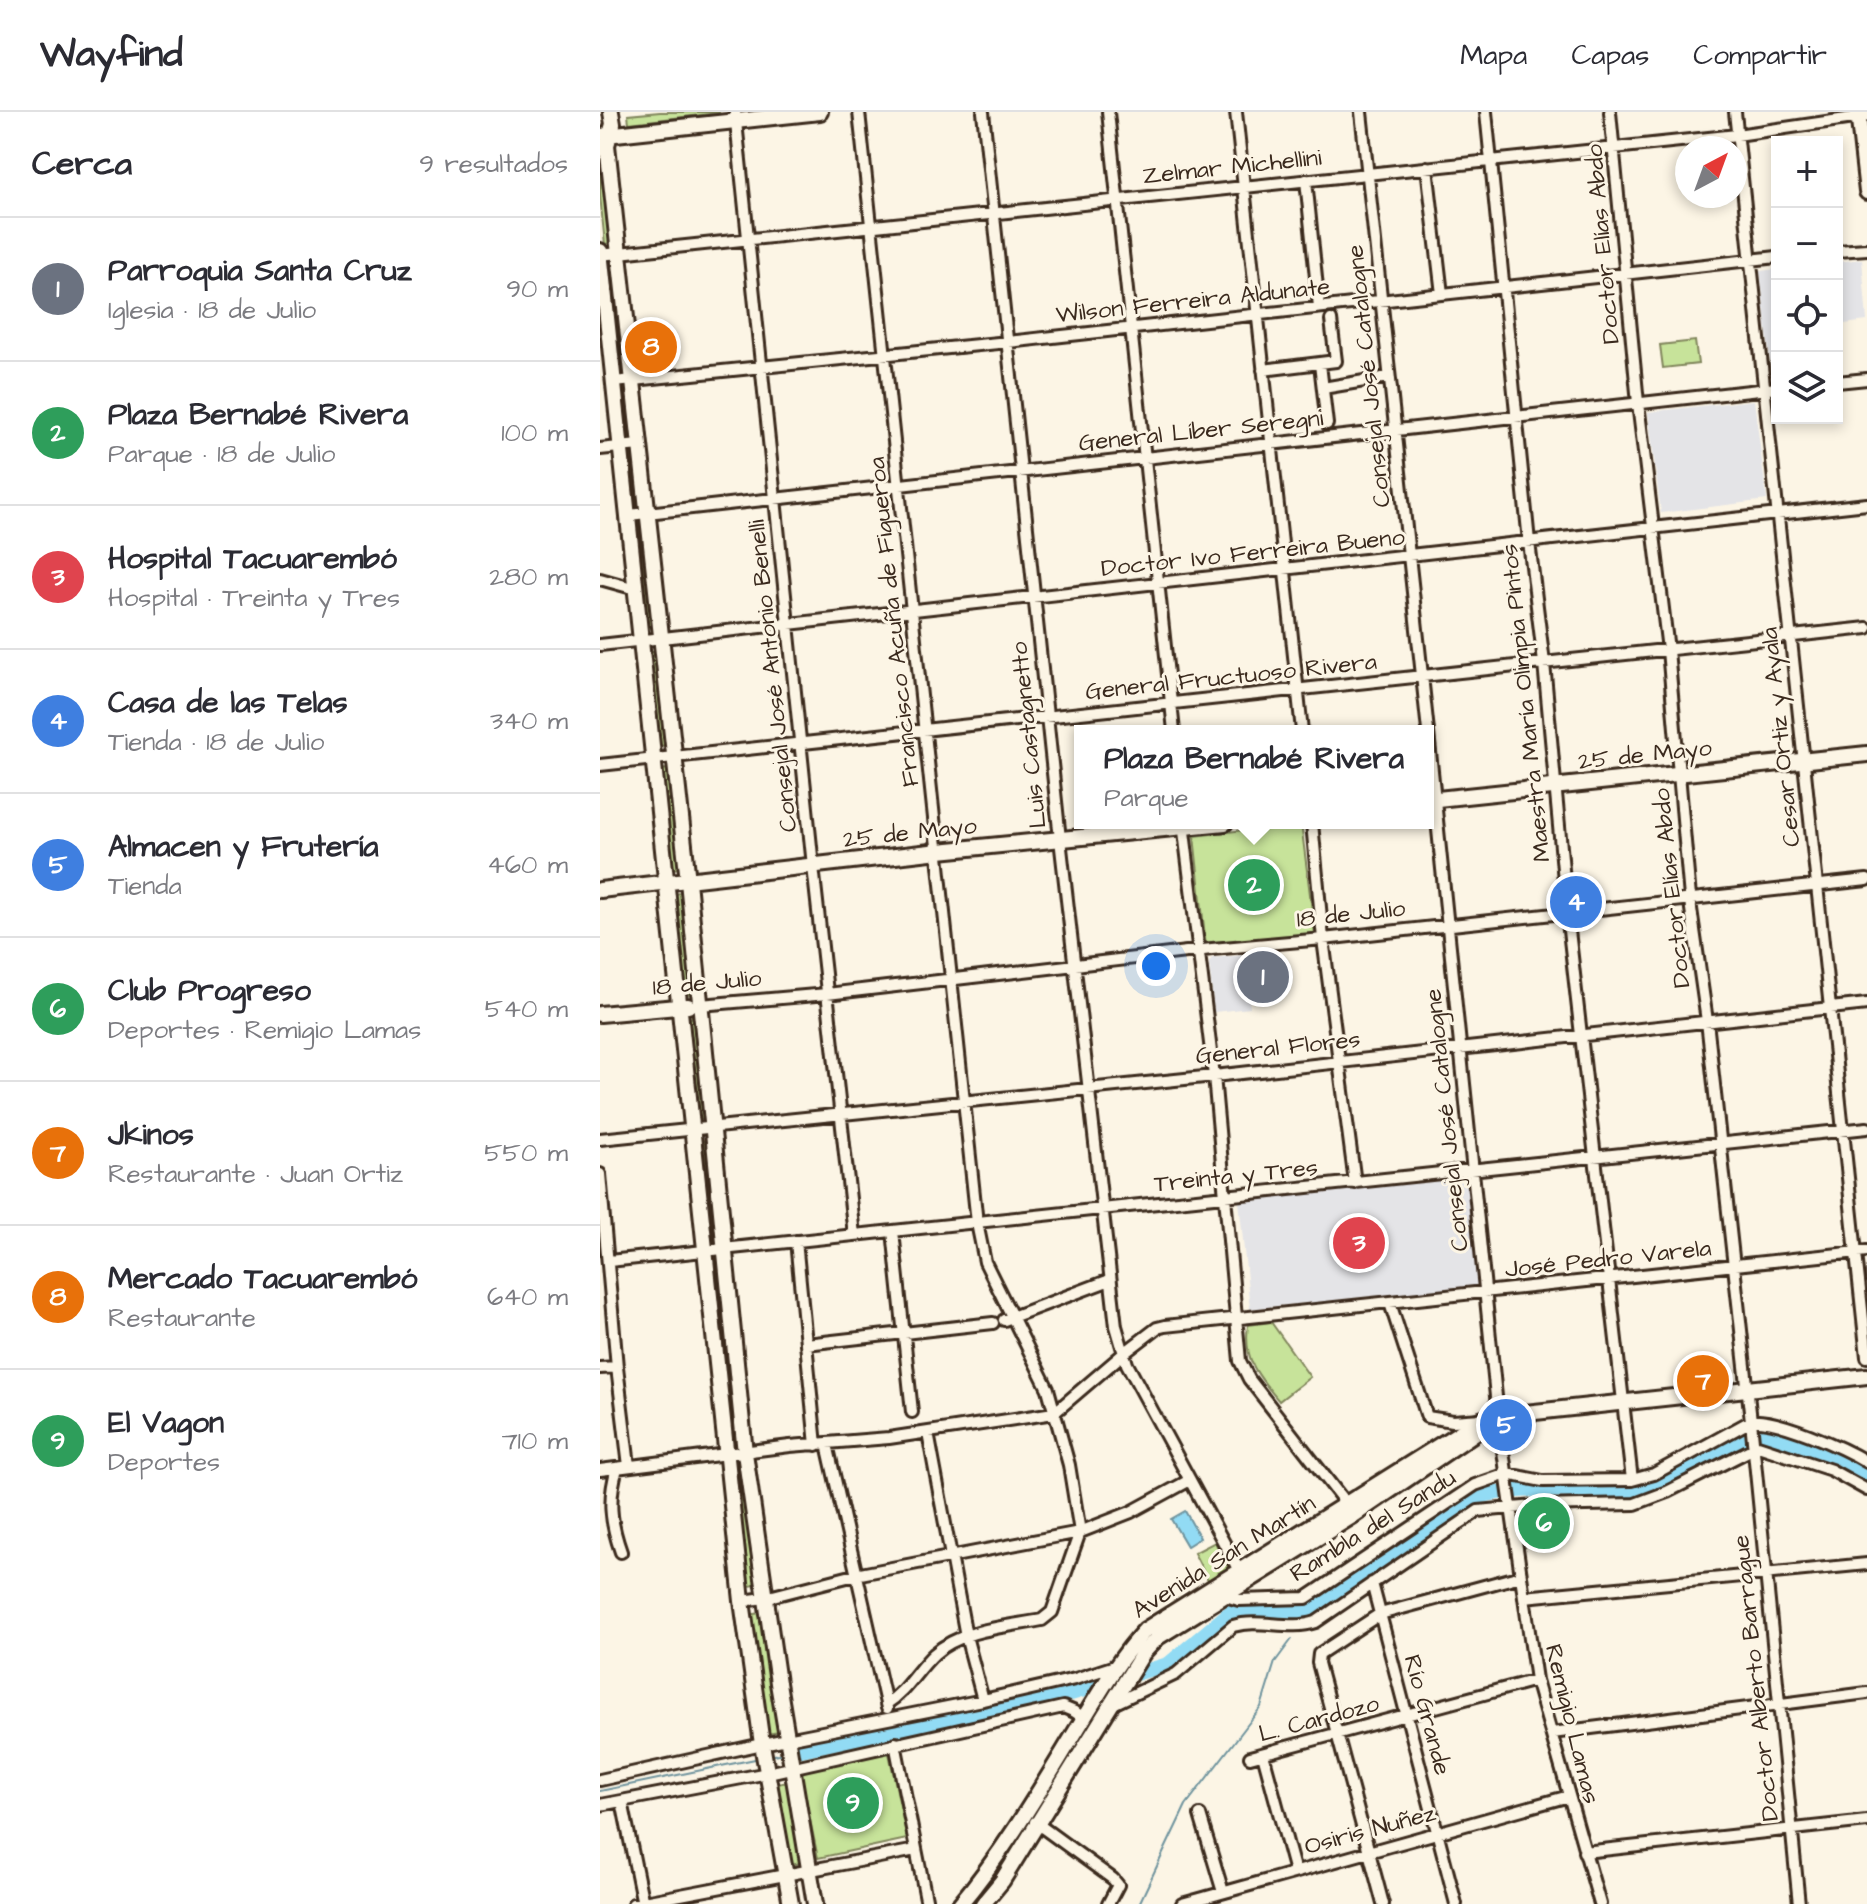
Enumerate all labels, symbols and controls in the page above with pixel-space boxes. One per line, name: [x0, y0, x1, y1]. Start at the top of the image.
text: Wayfind: [40, 29, 183, 81]
text: Mapa: [1460, 36, 1527, 75]
text: Capas: [1571, 36, 1649, 75]
text: Compartir: [1693, 36, 1827, 75]
north arrow: [1675, 136, 1747, 208]
map controls: [1771, 136, 1843, 424]
button: +: [1771, 136, 1843, 208]
text: Cerca: [32, 140, 132, 188]
street label: Zelmar Michellini: [1141, 141, 1323, 193]
street label: Doctor Elías Abdo: [1577, 142, 1629, 345]
text: 9 resultados: [419, 146, 568, 182]
button: −: [1771, 208, 1843, 280]
street label: Consejal José Catalogne: [1338, 243, 1401, 509]
text: Parroquia Santa Cruz: [108, 250, 412, 292]
street label: Wilson Ferreira Aldunate: [1054, 270, 1332, 332]
text: 1: [56, 271, 60, 307]
text: 90 m: [506, 271, 568, 307]
button: locate: [1771, 280, 1843, 352]
text: Iglesia · 18 de Julio: [108, 292, 316, 328]
pin: 8: [625, 317, 677, 377]
button: layers: [1771, 352, 1843, 424]
text: Plaza Bernabé Rivera: [108, 394, 408, 436]
street label: General Líber Seregni: [1077, 401, 1325, 462]
text: 2: [51, 415, 65, 451]
text: 100 m: [501, 415, 568, 451]
text: Parque · 18 de Julio: [108, 436, 335, 472]
street label: Francisco Acuña de Figueroa: [860, 455, 929, 789]
street label: Consejal José Antonio Benelli: [740, 518, 806, 834]
street label: Doctor Ivo Ferreira Bueno: [1100, 520, 1407, 586]
text: Hospital Tacuarembó: [108, 538, 397, 580]
street label: Maestra María Olimpia Pintos: [1492, 542, 1560, 864]
text: 3: [51, 559, 65, 595]
text: 280 m: [489, 559, 568, 595]
text: Hospital · Treinta y Tres: [108, 580, 400, 616]
street label: Cesar Ortiz y Ayala: [1753, 625, 1810, 849]
street label: Luis Castagnetto: [1002, 639, 1057, 830]
street label: General Fructuoso Rivera: [1084, 645, 1378, 709]
text: Casa de las Telas: [108, 682, 347, 724]
text: 4: [49, 703, 67, 739]
text: 340 m: [490, 703, 568, 739]
text: Tienda · 18 de Julio: [108, 724, 324, 760]
popup: [1074, 725, 1434, 829]
street label: 25 de Mayo: [1577, 731, 1714, 780]
text: Plaza Bernabé Rivera: [1104, 738, 1404, 780]
text: Parque: [1104, 780, 1189, 816]
street label: Doctor Elías Abdo: [1645, 786, 1699, 989]
street label: 25 de Mayo: [842, 809, 979, 858]
text: Almacen y Frutería: [108, 826, 379, 868]
text: 5: [49, 847, 67, 883]
text: 460 m: [487, 847, 568, 883]
pin: 2: [1228, 855, 1280, 915]
text: Tienda: [108, 868, 182, 904]
pin: 4: [1550, 872, 1602, 932]
street label: 18 de Julio: [1295, 891, 1407, 937]
your location: [1136, 946, 1176, 986]
pin: 1: [1237, 947, 1289, 1007]
street label: 18 de Julio: [651, 961, 763, 1005]
text: Club Progreso: [108, 970, 311, 1012]
street label: Consejal José Catalogne: [1416, 987, 1479, 1253]
text: 6: [50, 991, 66, 1027]
text: 540 m: [485, 991, 568, 1027]
text: Deportes · Remigio Lamas: [108, 1012, 421, 1048]
street label: General Flores: [1194, 1022, 1362, 1074]
text: Jkinos: [108, 1114, 194, 1156]
text: 7: [50, 1135, 66, 1171]
text: 550 m: [484, 1135, 568, 1171]
street label: Treinta y Tres: [1153, 1151, 1320, 1202]
text: Restaurante · Juan Ortiz: [108, 1156, 403, 1192]
pin: 3: [1333, 1213, 1385, 1273]
street label: José Pedro Varela: [1503, 1231, 1713, 1287]
text: Mercado Tacuarembó: [108, 1258, 417, 1300]
text: 8: [50, 1279, 66, 1315]
text: 640 m: [487, 1279, 568, 1315]
text: Restaurante: [108, 1300, 256, 1336]
pin: 7: [1677, 1351, 1729, 1411]
pin: 5: [1480, 1395, 1532, 1455]
text: El Vagon: [108, 1402, 224, 1444]
text: 9: [51, 1423, 65, 1459]
text: 710 m: [502, 1423, 568, 1459]
text: Deportes: [108, 1444, 220, 1480]
street label: Rambla del Sandu: [1283, 1461, 1463, 1591]
street label: Avenida San Martín: [1126, 1487, 1322, 1627]
pin: 6: [1518, 1493, 1570, 1553]
street label: Doctor Alberto Barrague: [1724, 1533, 1789, 1823]
street label: Remigio Lamas: [1535, 1641, 1608, 1808]
street label: Río Grande: [1395, 1651, 1459, 1779]
street label: L. Cardozo: [1255, 1687, 1383, 1751]
pin: 9: [827, 1773, 879, 1833]
street label: Osiris Nuñez: [1301, 1796, 1439, 1864]

